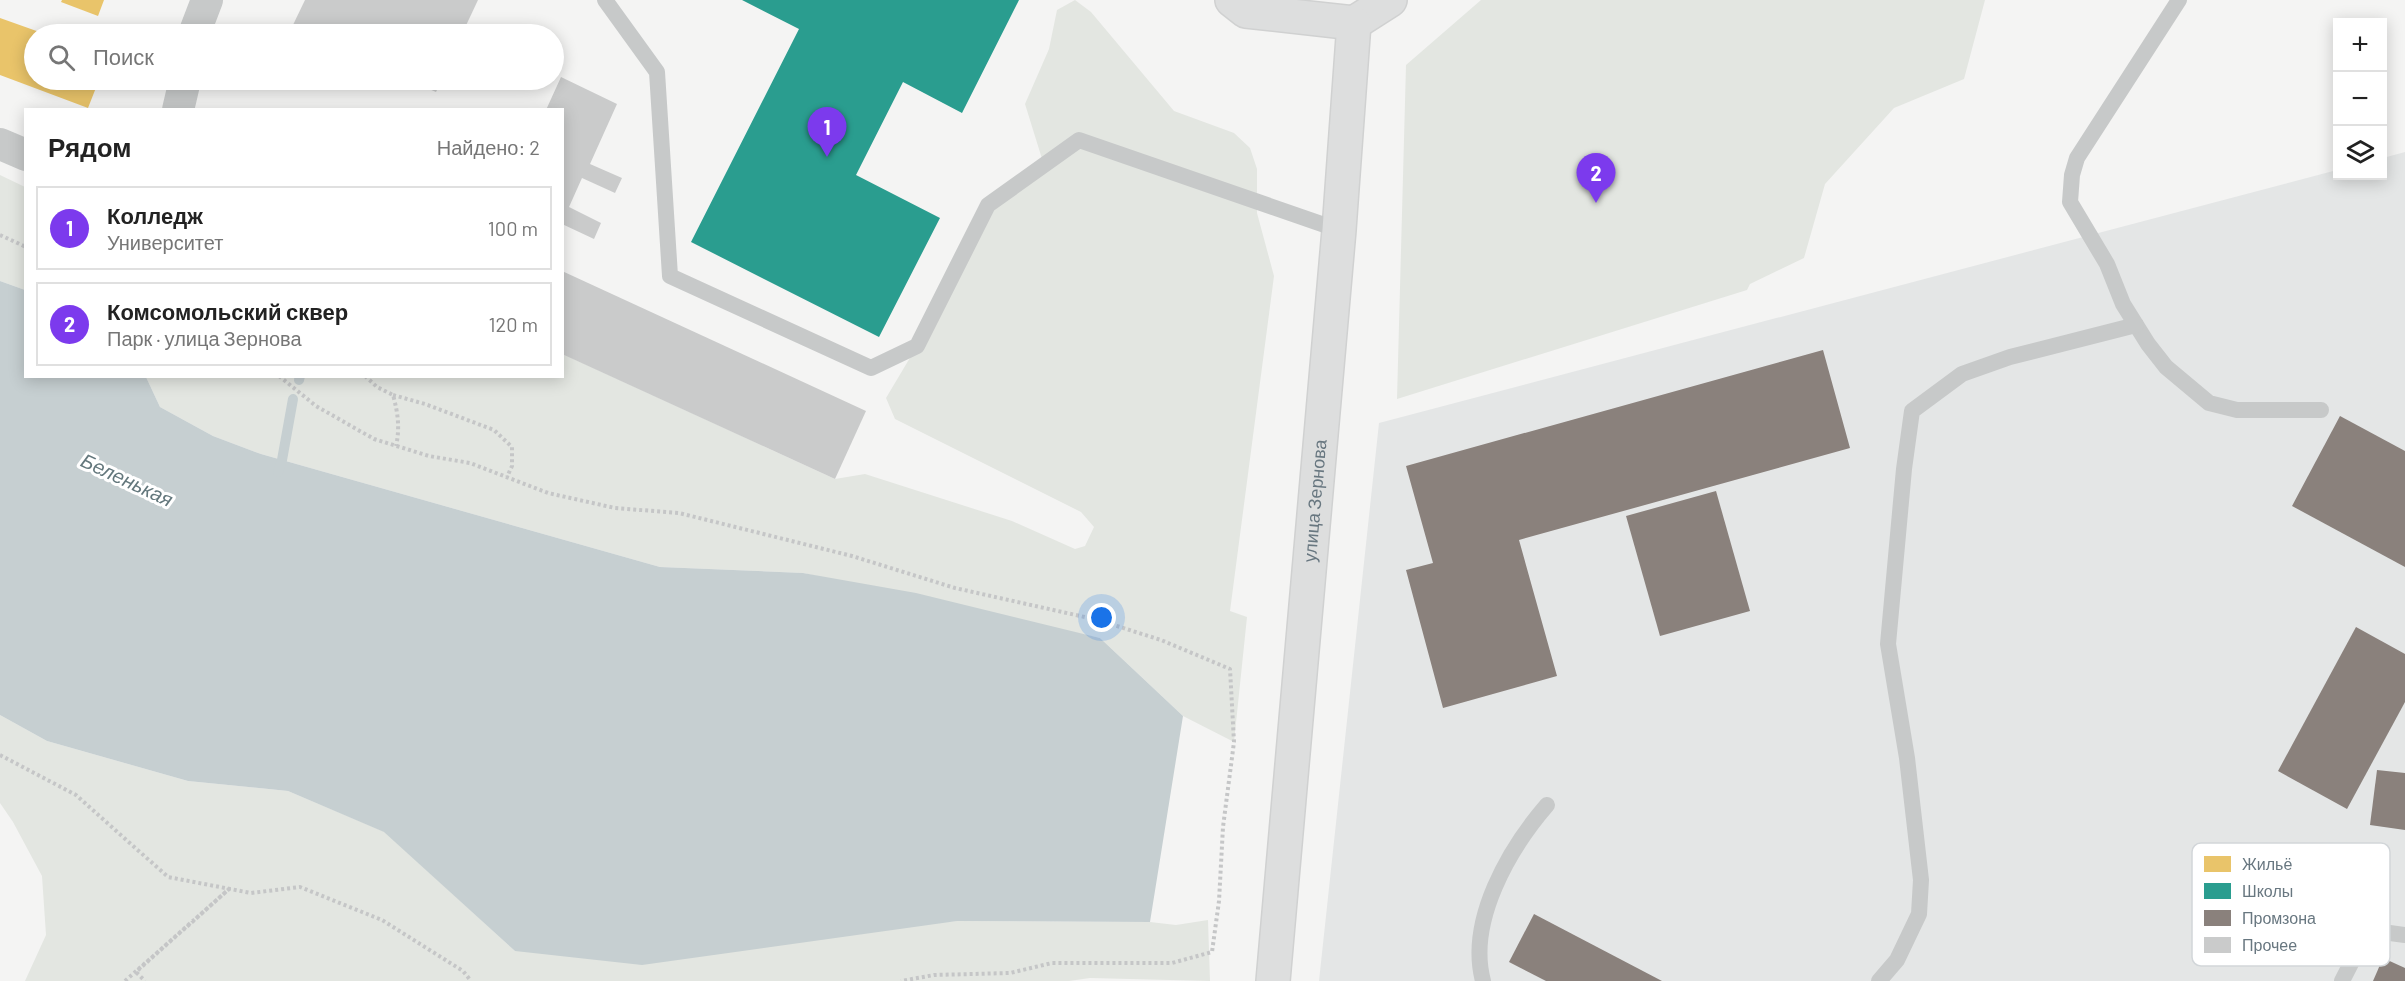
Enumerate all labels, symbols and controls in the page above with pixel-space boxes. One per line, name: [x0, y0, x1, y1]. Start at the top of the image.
map controls: [2333, 18, 2387, 180]
button: +: [2333, 18, 2387, 72]
search box: [24, 24, 564, 90]
icon: search: [45, 41, 78, 74]
text: Поиск: [93, 43, 154, 69]
button: −: [2333, 72, 2387, 126]
pin: 1: [808, 108, 846, 157]
button: layers: [2333, 126, 2387, 180]
text: Рядом: [48, 131, 131, 162]
text: Найдено: 2: [437, 135, 540, 159]
pin: 2: [1576, 154, 1616, 203]
text: Колледж: [107, 202, 203, 228]
text: 1: [66, 216, 73, 240]
text: 100 m: [488, 216, 538, 240]
text: Университет: [107, 230, 223, 254]
text: Комсомольский сквер: [107, 298, 348, 324]
text: 2: [64, 312, 75, 336]
text: 120 m: [488, 312, 538, 336]
text: Парк · улица Зернова: [107, 326, 302, 350]
street label: улица Зернова: [1298, 437, 1331, 563]
water label: Беленькая: [78, 447, 177, 511]
your location: [1087, 603, 1116, 632]
legend: [2192, 843, 2390, 966]
text: Жильё: [2242, 854, 2292, 873]
text: Школы: [2242, 881, 2293, 900]
text: Промзона: [2242, 908, 2316, 927]
text: Прочее: [2242, 935, 2297, 954]

